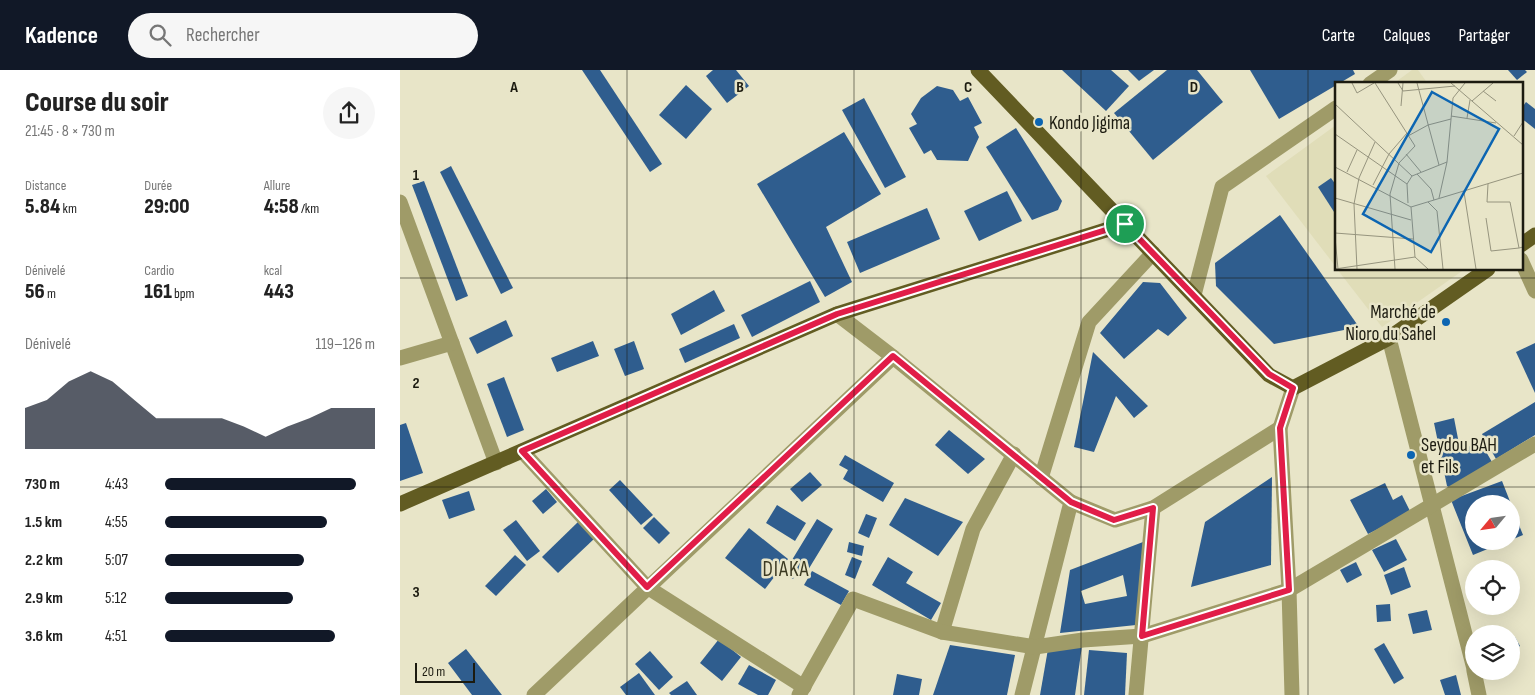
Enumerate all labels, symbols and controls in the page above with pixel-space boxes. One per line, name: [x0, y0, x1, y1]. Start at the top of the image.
search box: [128, 13, 478, 58]
text: Kadence: [25, 21, 98, 50]
icon: search: [146, 21, 174, 49]
text: Rechercher: [186, 24, 260, 47]
text: Carte: [1322, 25, 1355, 46]
text: Calques: [1383, 25, 1430, 46]
text: Partager: [1458, 25, 1510, 46]
text: A: [509, 78, 518, 97]
text: B: [736, 78, 744, 97]
text: C: [964, 78, 972, 97]
text: D: [1190, 78, 1198, 97]
inset map: [1335, 82, 1522, 270]
text: Course du soir: [25, 86, 169, 119]
button: share: [323, 87, 375, 139]
place label: Kondo Jigima: [1049, 112, 1130, 135]
marker: Kondo Jigima: [1033, 116, 1045, 128]
text: 21:45 · 8 × 730 m: [25, 122, 115, 141]
text: 1: [413, 166, 420, 185]
text: Distance: [25, 177, 66, 194]
text: Durée: [144, 177, 172, 194]
text: Allure: [264, 177, 290, 194]
text: 5.84: [25, 194, 60, 219]
text: 29:00: [144, 194, 190, 219]
text: 4:58: [264, 194, 299, 219]
text: km: [60, 200, 77, 217]
text: /km: [299, 200, 319, 217]
pin: [1104, 203, 1146, 245]
icon: arrive: [1111, 210, 1139, 238]
text: Dénivelé: [25, 262, 65, 279]
text: Cardio: [144, 262, 174, 279]
text: kcal: [264, 262, 282, 279]
text: 56: [25, 279, 45, 304]
text: 161: [144, 279, 172, 304]
text: 443: [264, 279, 294, 304]
text: m: [45, 285, 56, 302]
text: bpm: [172, 285, 195, 302]
place label: Marché de Nioro du Sahel: [1345, 301, 1436, 346]
marker: Marché de Nioro du Sahel: [1440, 316, 1452, 328]
text: Dénivelé: [25, 335, 71, 354]
text: 119–126 m: [316, 335, 375, 354]
text: 2: [412, 374, 420, 393]
place label: Seydou BAH et Fils: [1421, 434, 1497, 479]
marker: Seydou BAH et Fils: [1405, 449, 1417, 461]
text: 730 m: [25, 475, 60, 494]
text: 4:43: [105, 475, 128, 494]
north arrow: [1465, 495, 1520, 550]
map controls: [1465, 495, 1520, 680]
text: 1.5 km: [25, 513, 62, 532]
text: 4:55: [105, 513, 128, 532]
text: 2.2 km: [25, 551, 63, 570]
text: 5:07: [105, 551, 128, 570]
district label: DIAKA: [762, 557, 810, 582]
button: locate: [1465, 560, 1520, 615]
text: 3: [412, 583, 420, 602]
text: 2.9 km: [25, 589, 63, 608]
text: 5:12: [105, 589, 127, 608]
button: layers: [1465, 625, 1520, 680]
text: 3.6 km: [25, 627, 63, 646]
text: 4:51: [105, 627, 127, 646]
scale bar: [415, 660, 475, 683]
text: 20 m: [422, 663, 445, 680]

